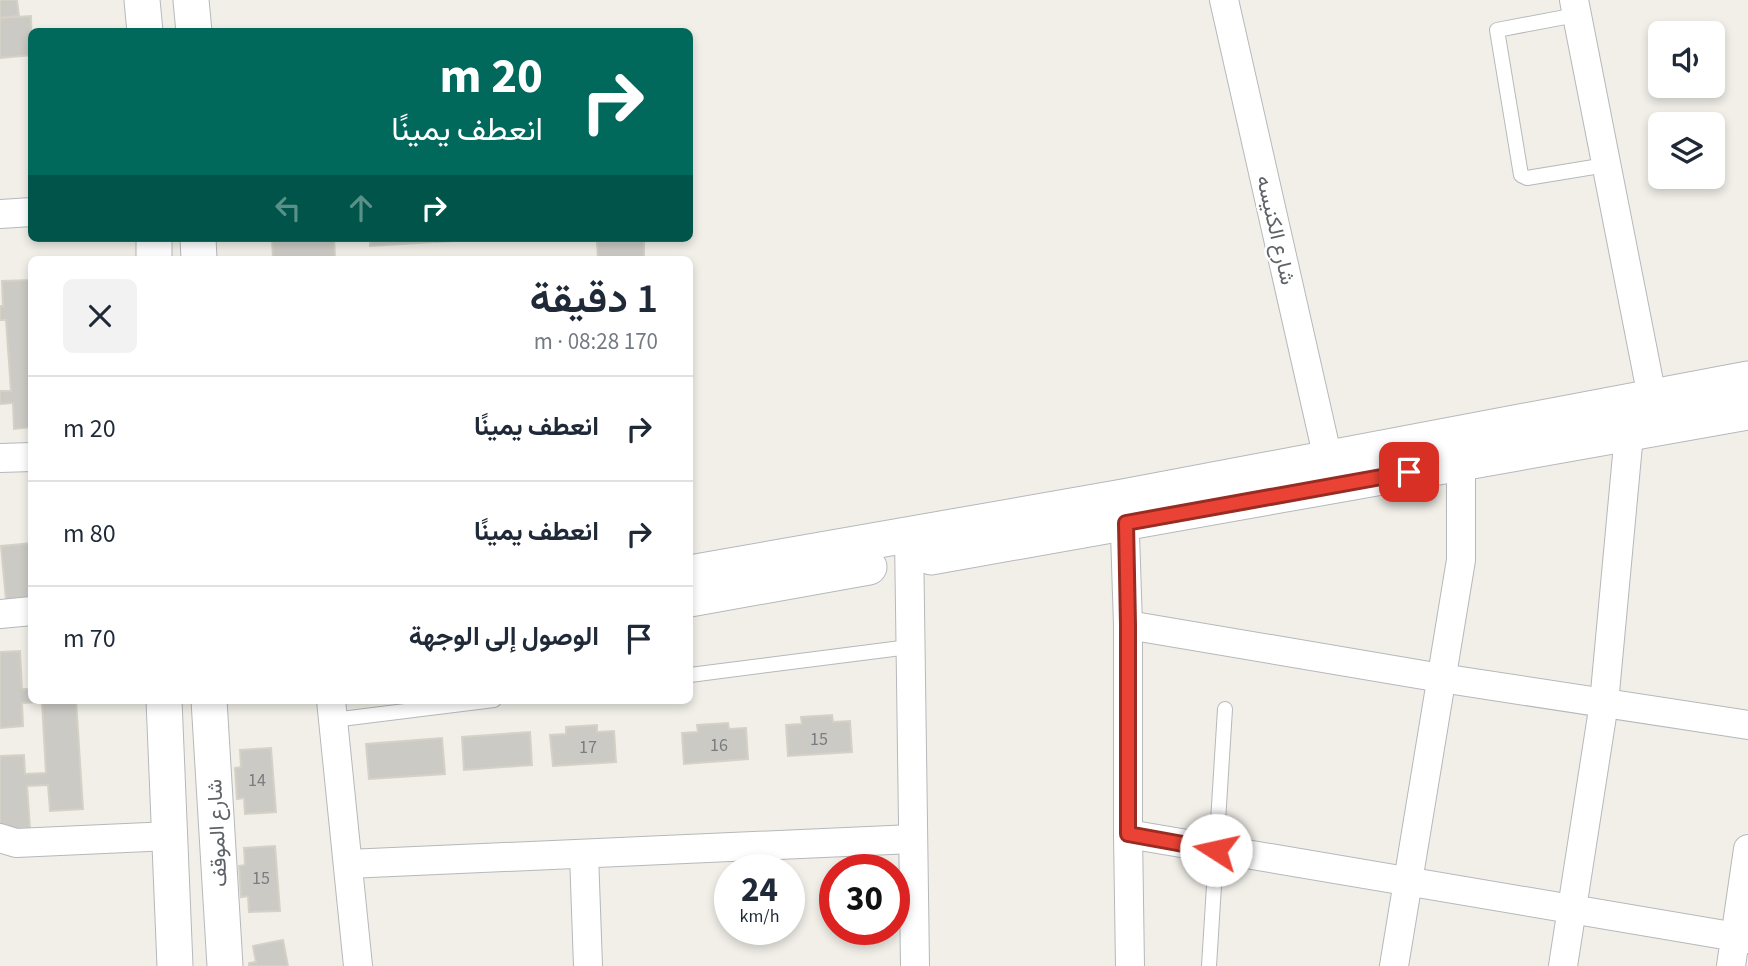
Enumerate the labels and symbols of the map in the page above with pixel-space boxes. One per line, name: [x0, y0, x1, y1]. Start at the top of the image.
street label: شارع الكنيسه: [1249, 172, 1303, 288]
pin: [1379, 442, 1439, 502]
house number: 15: [810, 727, 828, 752]
house number: 16: [710, 733, 728, 758]
house number: 17: [579, 735, 597, 760]
house number: 14: [248, 768, 266, 793]
street label: شارع الموقف: [199, 778, 235, 888]
position arrow: [1179, 813, 1253, 887]
speed limit sign: 30: [819, 854, 910, 945]
house number: 15: [252, 866, 270, 891]

